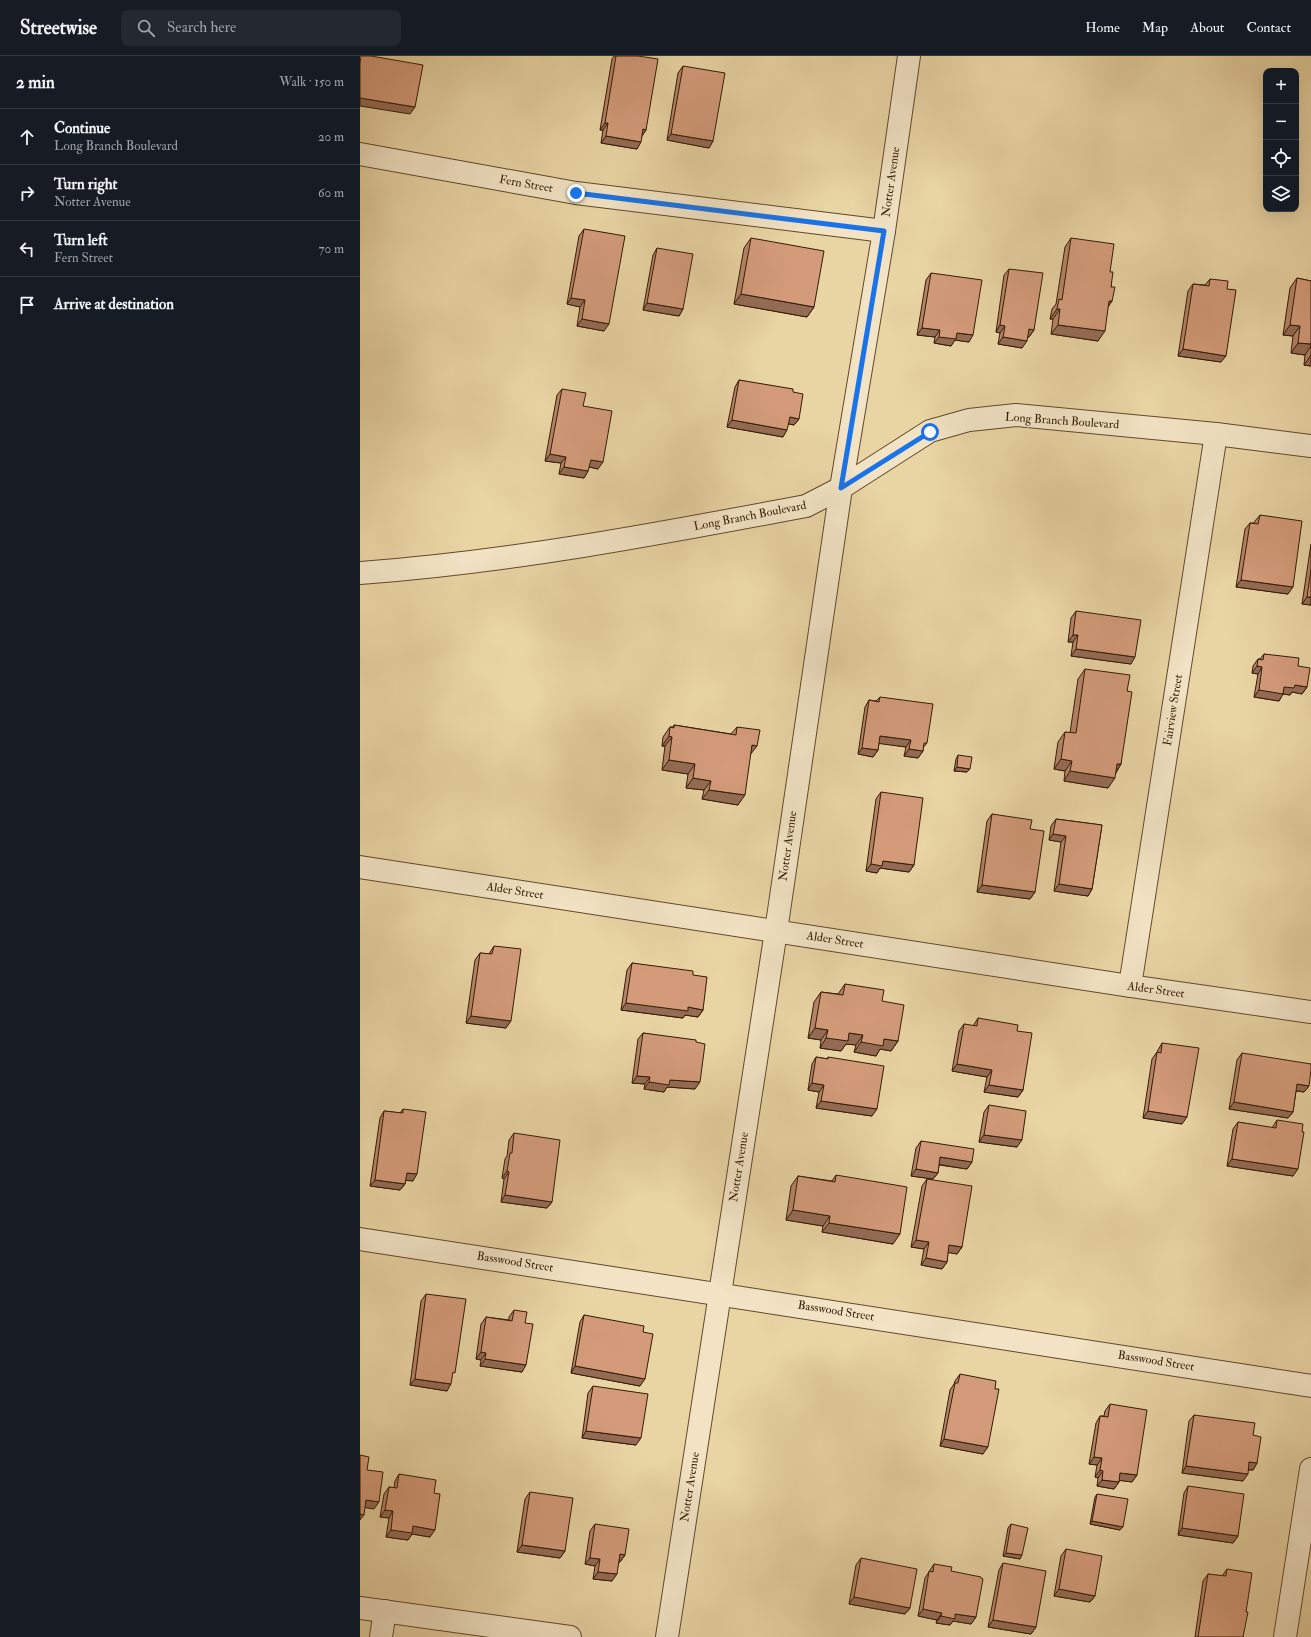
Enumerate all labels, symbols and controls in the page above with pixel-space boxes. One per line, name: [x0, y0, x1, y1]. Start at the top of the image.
search box: [121, 10, 401, 46]
text: Streetwise: [20, 16, 97, 40]
icon: search: [135, 17, 157, 39]
text: Search here: [167, 18, 236, 37]
text: Home: [1085, 19, 1120, 36]
text: Map: [1142, 19, 1168, 36]
text: About: [1190, 19, 1224, 36]
text: Contact: [1246, 19, 1291, 36]
map controls: [1263, 68, 1299, 212]
button: +: [1263, 68, 1299, 104]
text: 2 min: [16, 72, 55, 93]
text: Walk · 150 m: [279, 74, 344, 90]
button: −: [1263, 104, 1299, 140]
text: Continue: [54, 119, 110, 138]
icon: ahead: [16, 126, 38, 148]
text: 20 m: [318, 129, 344, 145]
text: Long Branch Boulevard: [54, 138, 178, 154]
button: locate: [1263, 140, 1299, 176]
street label: Notter Avenue: [879, 146, 903, 218]
street label: Fern Street: [498, 172, 554, 196]
text: Turn right: [54, 175, 117, 194]
button: layers: [1263, 176, 1299, 212]
icon: right: [16, 182, 38, 204]
route end: [567, 184, 585, 202]
text: 60 m: [318, 185, 344, 201]
text: Notter Avenue: [54, 194, 131, 210]
text: Turn left: [54, 231, 108, 250]
icon: left: [16, 238, 38, 260]
text: 70 m: [319, 241, 344, 257]
text: Fern Street: [54, 250, 113, 266]
icon: arrive: [16, 294, 38, 316]
text: Arrive at destination: [54, 295, 174, 314]
street label: Long Branch Boulevard: [1004, 410, 1120, 432]
route start: [921, 423, 939, 441]
street label: Long Branch Boulevard: [692, 498, 808, 534]
street label: Fairview Street: [1160, 673, 1186, 747]
street label: Notter Avenue: [776, 810, 800, 882]
street label: Alder Street: [484, 879, 545, 903]
street label: Alder Street: [804, 928, 865, 952]
street label: Alder Street: [1125, 978, 1186, 1001]
street label: Notter Avenue: [726, 1131, 752, 1203]
street label: Basswood Street: [476, 1249, 554, 1275]
street label: Basswood Street: [797, 1298, 875, 1324]
street label: Basswood Street: [1117, 1348, 1195, 1374]
street label: Notter Avenue: [677, 1451, 703, 1523]

